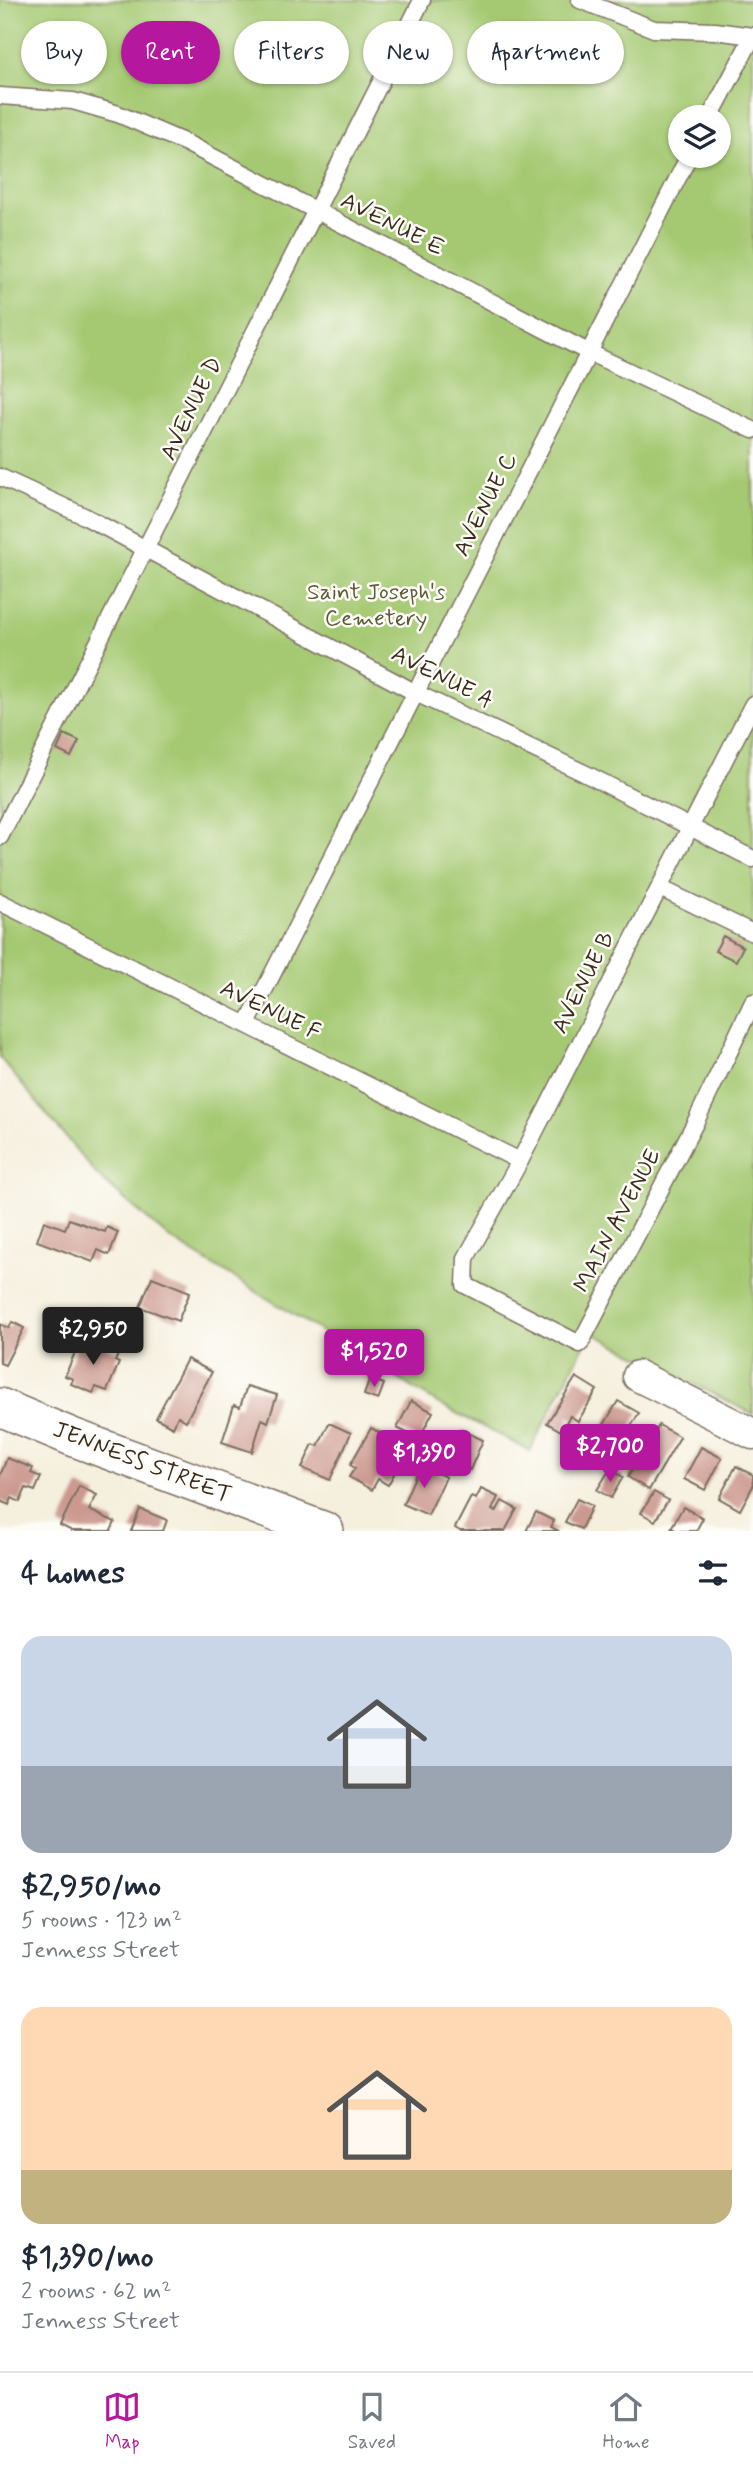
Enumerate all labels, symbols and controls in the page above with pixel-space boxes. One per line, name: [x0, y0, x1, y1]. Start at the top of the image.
chip: Buy: [21, 21, 107, 84]
chip: Rent: [121, 21, 220, 84]
chip: Filters: [234, 21, 349, 84]
chip: New: [363, 21, 453, 84]
chip: Apartment: [467, 21, 624, 84]
map controls: [668, 105, 731, 168]
button: layers: [668, 105, 731, 168]
street label: AVENUE E: [335, 186, 449, 264]
street label: AVENUE D: [154, 352, 230, 466]
street label: AVENUE C: [447, 448, 525, 562]
park label: Saint Joseph's Cemetery: [307, 578, 445, 634]
street label: AVENUE A: [386, 640, 498, 716]
street label: AVENUE B: [546, 927, 622, 1039]
street label: AVENUE F: [215, 974, 325, 1048]
street label: MAIN AVENUE: [568, 1144, 668, 1298]
pin: $2,950: [36, 1308, 150, 1367]
text: $2,950: [58, 1315, 128, 1345]
pin: $1,520: [317, 1330, 431, 1389]
text: $1,520: [340, 1337, 408, 1367]
street label: JENNESS STREET: [49, 1415, 235, 1511]
pin: $2,700: [553, 1424, 667, 1484]
pin: $1,390: [367, 1430, 481, 1490]
text: $2,700: [576, 1432, 644, 1462]
text: $1,390: [392, 1438, 456, 1468]
text: 4 homes: [21, 1554, 125, 1593]
icon: filters: [694, 1554, 732, 1592]
icon: home: [314, 1681, 440, 1807]
text: $2,950/mo: [21, 1867, 161, 1906]
text: 5 rooms · 123 m²: [21, 1906, 182, 1936]
text: Jenness Street: [21, 1936, 180, 1966]
icon: home: [314, 2052, 440, 2178]
text: $1,390/mo: [21, 2238, 154, 2277]
text: 2 rooms · 62 m²: [21, 2277, 172, 2307]
text: Jenness Street: [21, 2307, 180, 2337]
tab: Map: [103, 2388, 141, 2455]
tab: Saved: [348, 2388, 396, 2455]
tab: Home: [602, 2388, 650, 2455]

